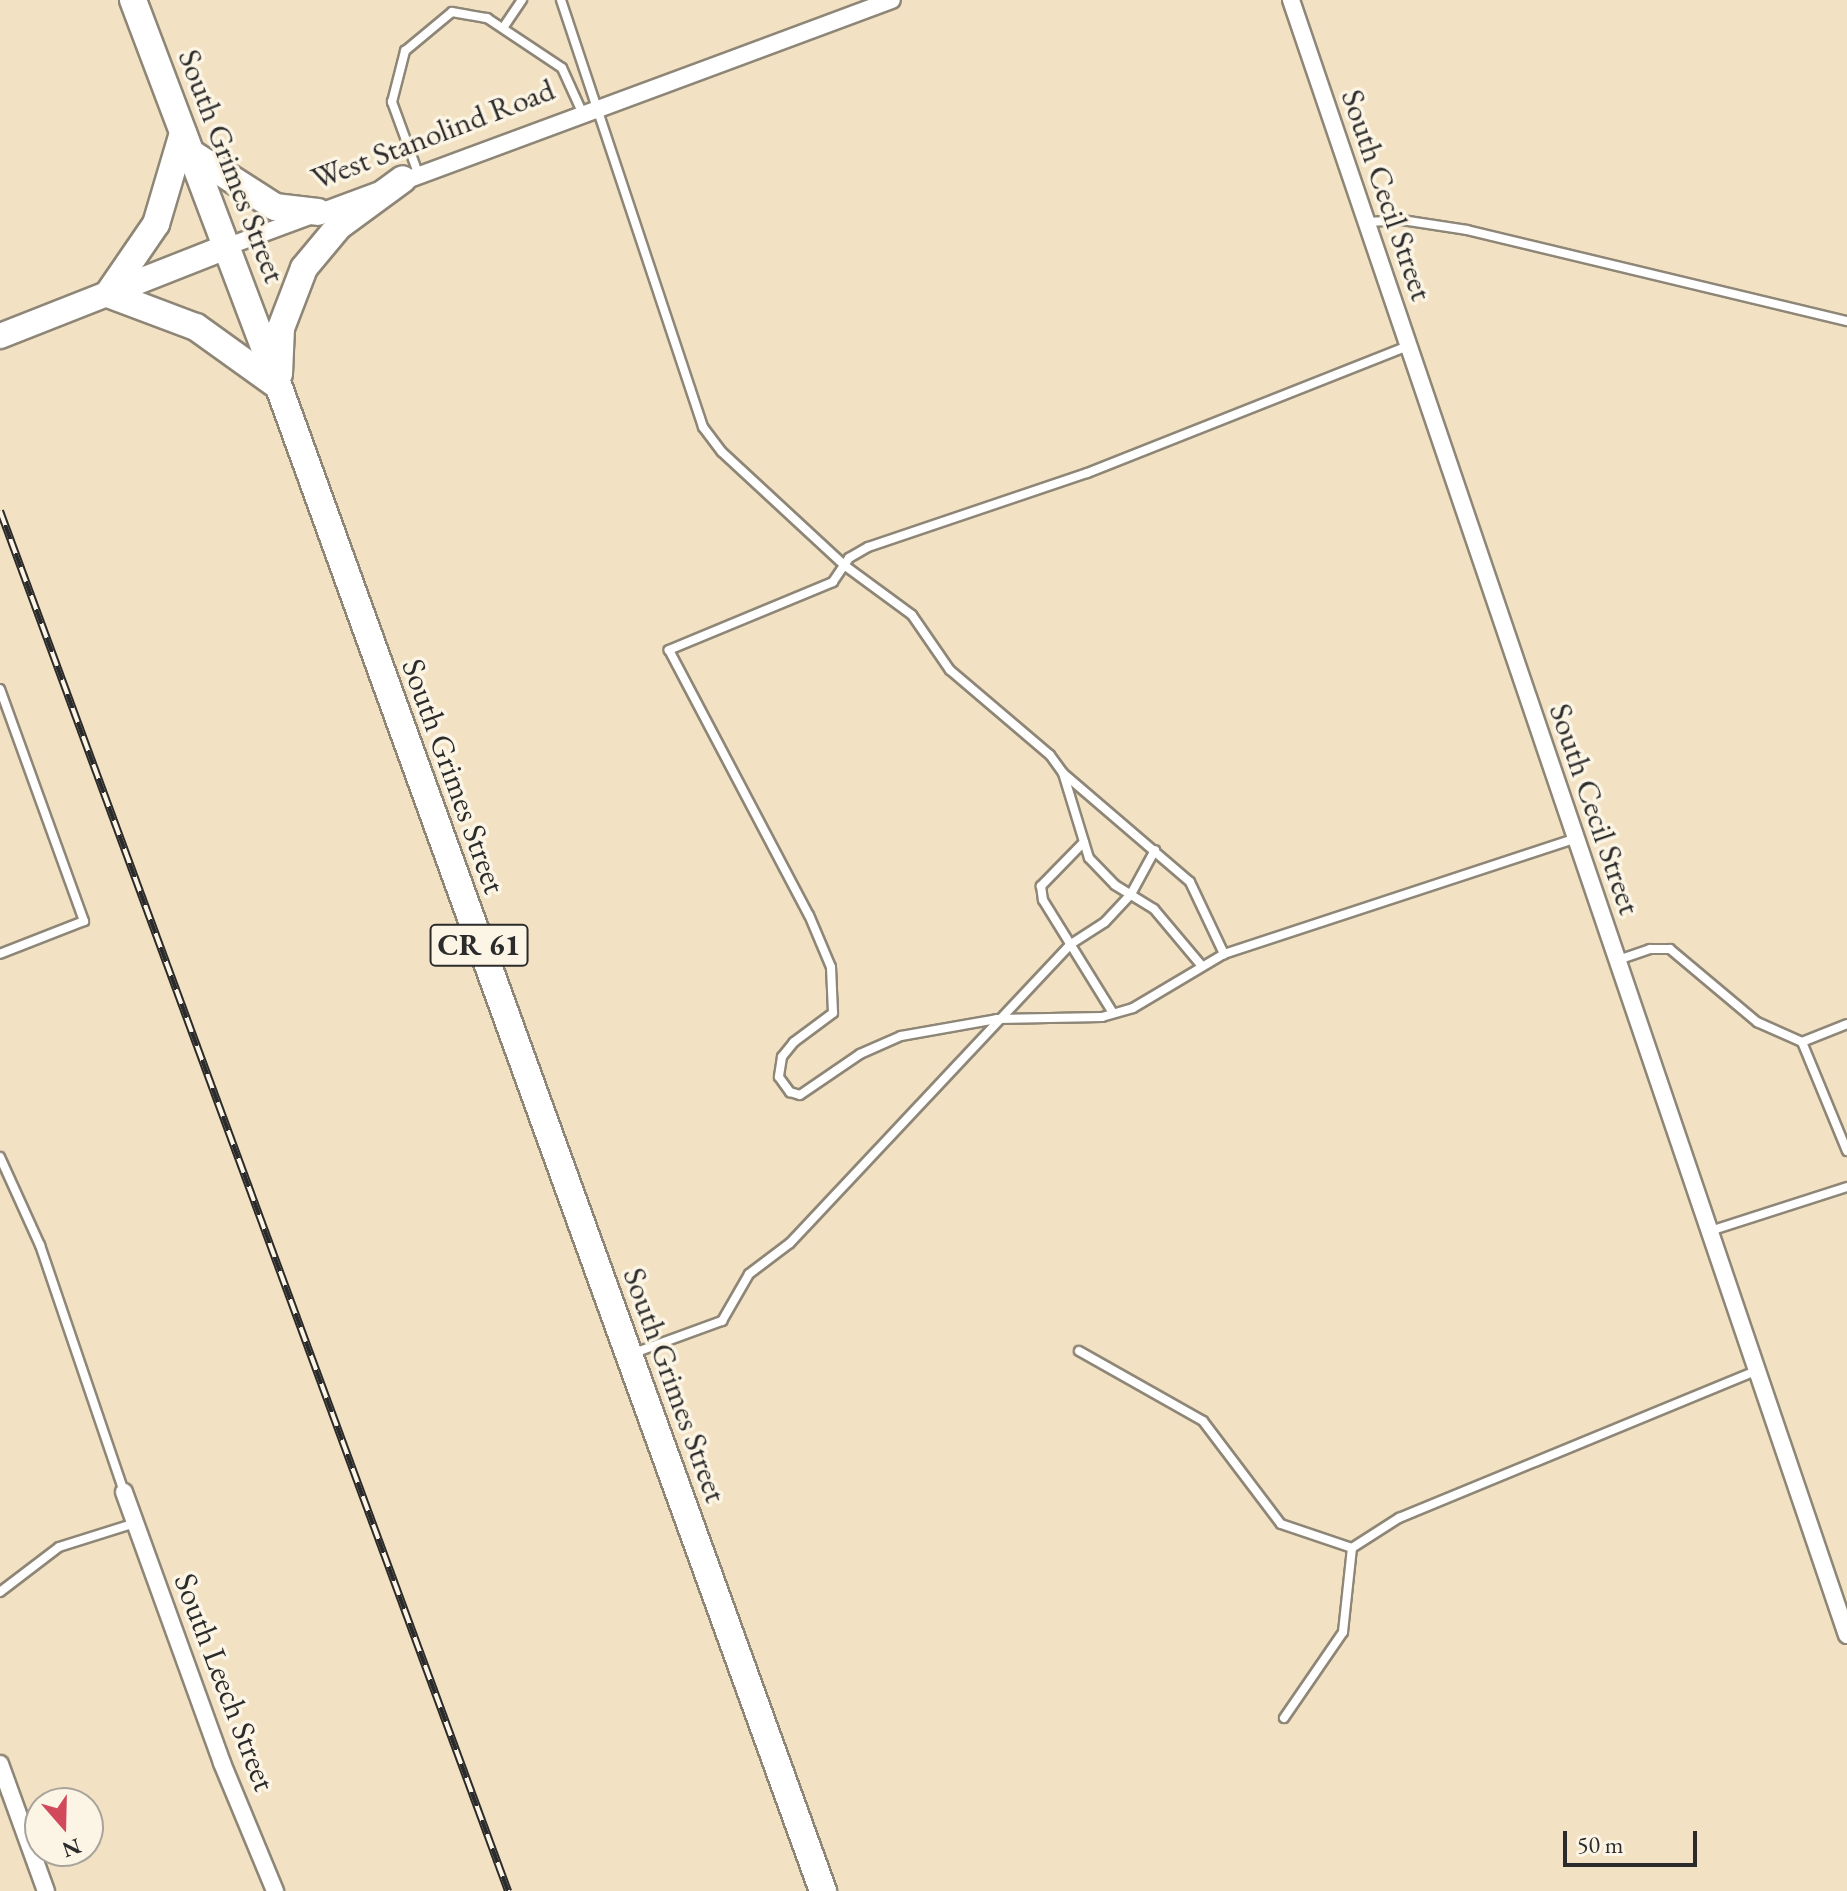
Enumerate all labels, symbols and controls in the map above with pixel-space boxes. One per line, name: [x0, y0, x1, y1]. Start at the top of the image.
street label: South Grimes Street: [170, 44, 294, 288]
street label: West Stanolind Road: [306, 70, 560, 198]
street label: South Cecil Street: [1333, 84, 1441, 306]
street label: South Grimes Street: [394, 653, 514, 899]
street label: South Cecil Street: [1541, 698, 1649, 920]
road number: CR 61: [429, 919, 529, 971]
street label: South Grimes Street: [615, 1262, 735, 1508]
street label: South Leech Street: [166, 1568, 284, 1796]
north arrow: [24, 1787, 104, 1867]
scale bar: [1567, 1815, 1701, 1865]
text: 50 m: [1577, 1829, 1624, 1860]
text: N: [58, 1831, 85, 1865]

